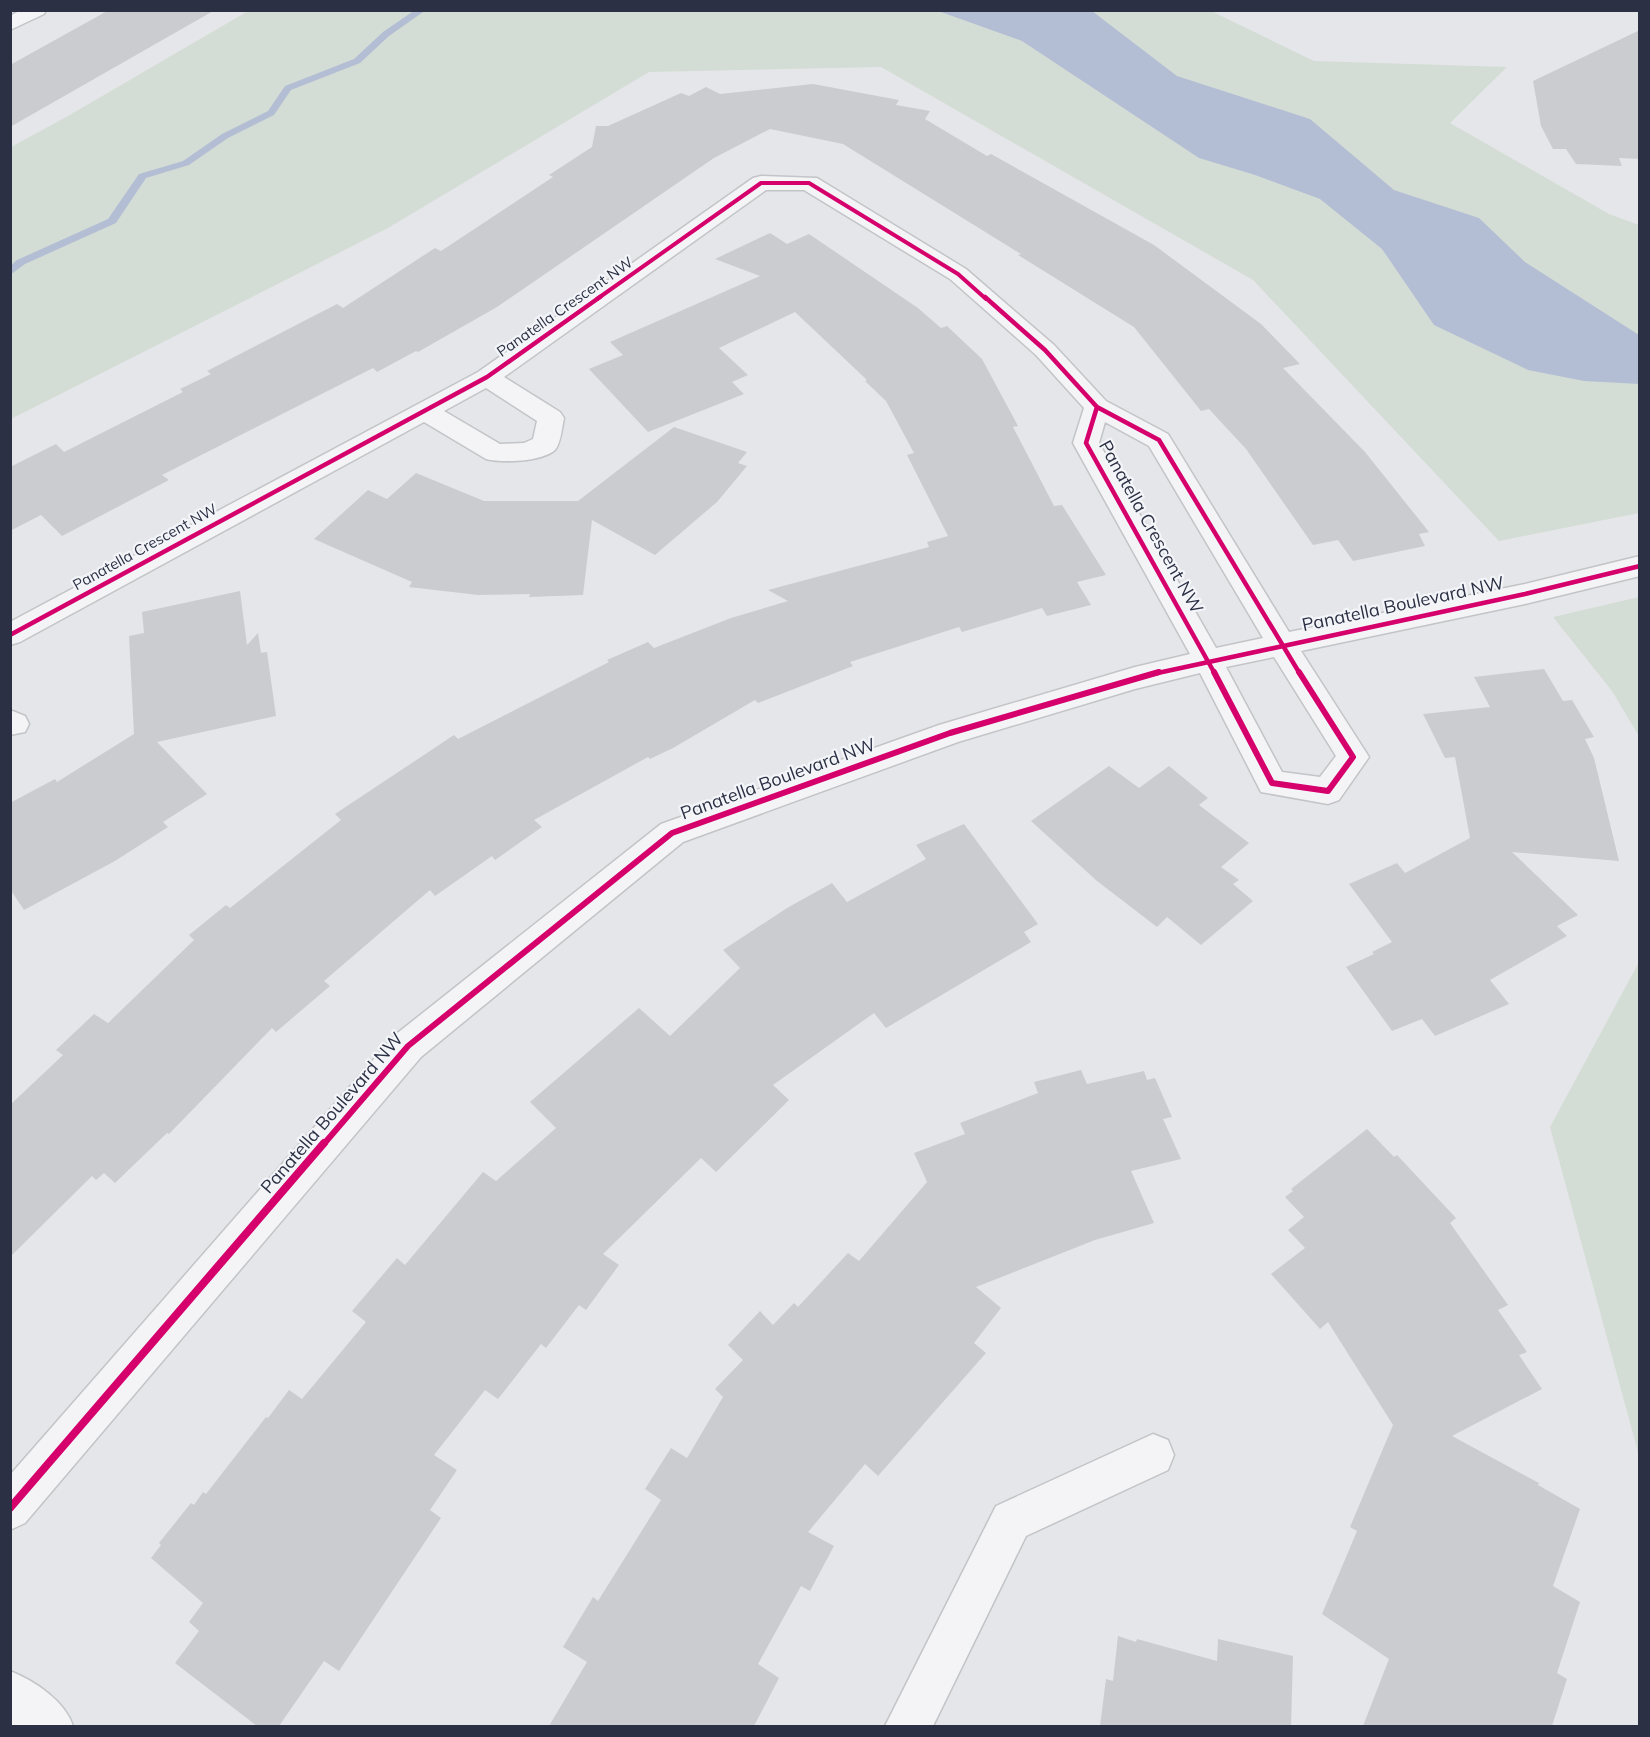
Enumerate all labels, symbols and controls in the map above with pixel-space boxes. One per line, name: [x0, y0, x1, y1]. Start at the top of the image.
street label: Panatella Crescent NW: [493, 252, 637, 361]
street label: Panatella Crescent NW: [1094, 436, 1209, 617]
street label: Panatella Crescent NW: [69, 499, 221, 594]
street label: Panatella Boulevard NW: [1300, 571, 1506, 636]
street label: Panatella Boulevard NW: [677, 733, 879, 825]
street label: Panatella Boulevard NW: [255, 1027, 408, 1198]

